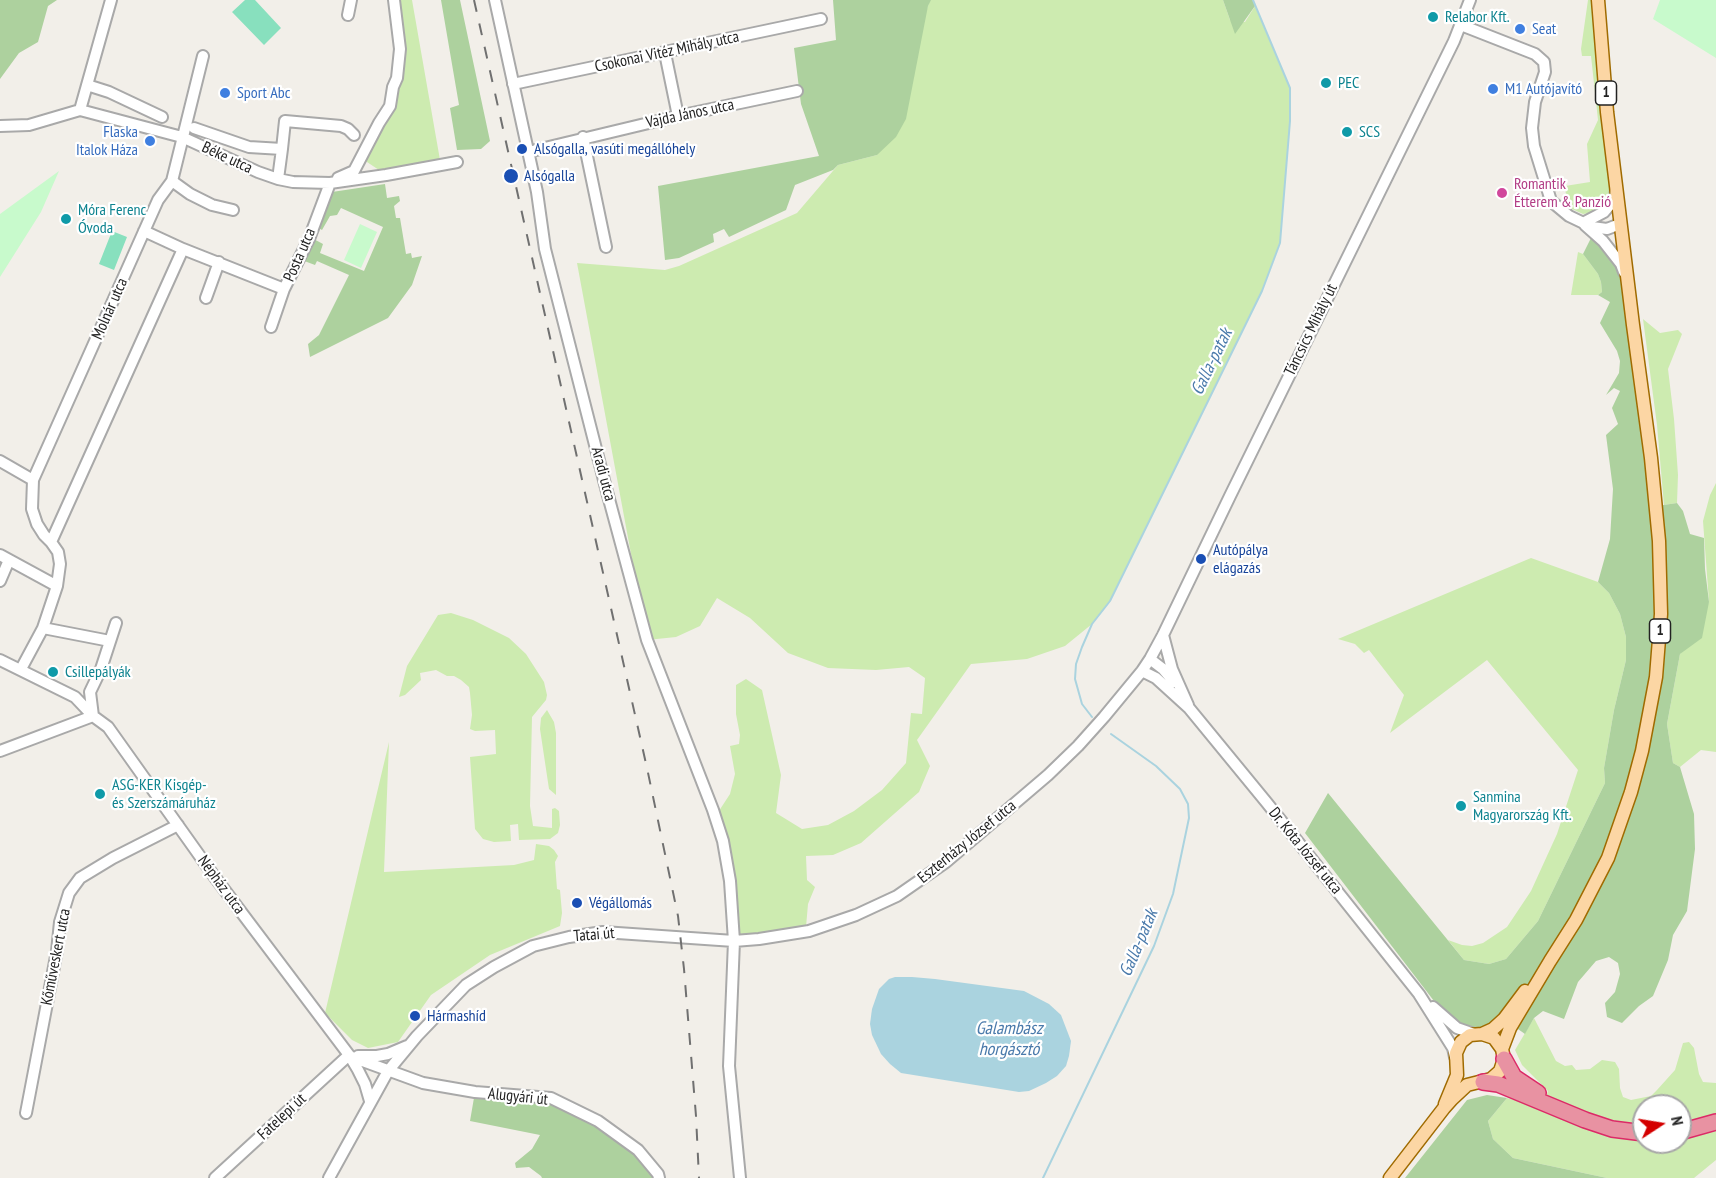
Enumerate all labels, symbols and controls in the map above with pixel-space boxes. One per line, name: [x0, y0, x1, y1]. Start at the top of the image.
place label: Relabor Kft.: [1445, 7, 1509, 27]
marker: Relabor Kft.: [1426, 10, 1440, 24]
place label: Seat: [1532, 19, 1556, 39]
marker: Seat: [1513, 22, 1527, 36]
street label: Csokonai Vitéz Mihály utca: [593, 27, 741, 77]
place label: PEC: [1338, 73, 1359, 93]
marker: PEC: [1319, 76, 1333, 90]
place label: M1 Autójavító: [1505, 79, 1582, 99]
road number: 1: [1596, 81, 1616, 105]
marker: M1 Autójavító: [1486, 82, 1500, 96]
place label: Sport Abc: [237, 83, 290, 103]
marker: Sport Abc: [218, 86, 232, 100]
street label: Vajda János utca: [644, 95, 736, 133]
place label: Flaska Italok Háza: [76, 122, 138, 160]
place label: SCS: [1359, 122, 1380, 142]
marker: SCS: [1340, 125, 1354, 139]
marker: Flaska Italok Háza: [143, 134, 157, 148]
street label: Béke utca: [199, 138, 255, 178]
place label: Alsógalla, vasúti megállóhely: [534, 139, 695, 159]
marker: Alsógalla, vasúti megállóhely: [515, 142, 529, 156]
place label: Alsógalla: [524, 166, 575, 186]
marker: Alsógalla: [502, 167, 520, 185]
place label: Romantik Étterem & Panzió: [1514, 174, 1611, 212]
marker: Romantik Étterem & Panzió: [1495, 186, 1509, 200]
place label: Móra Ferenc Óvoda: [78, 200, 146, 238]
marker: Móra Ferenc Óvoda: [59, 212, 73, 226]
street label: Posta utca: [280, 225, 320, 285]
street label: Molnár utca: [88, 275, 132, 343]
street label: Táncsics Mihály út: [1280, 281, 1342, 379]
water label: Galla-patak: [1187, 325, 1237, 399]
street label: Aradi utca: [587, 445, 619, 503]
place label: Autópálya elágazás: [1213, 540, 1268, 578]
marker: Autópálya elágazás: [1194, 552, 1208, 566]
road number: 1: [1650, 619, 1670, 643]
place label: Csillepályák: [65, 662, 131, 682]
marker: Csillepályák: [46, 665, 60, 679]
place label: ASG-KER Kisgép- és Szerszámáruház: [112, 775, 216, 813]
marker: ASG-KER Kisgép- és Szerszámáruház: [93, 787, 107, 801]
place label: Sanmina Magyarország Kft.: [1473, 787, 1572, 825]
street label: Eszterházy József utca: [914, 796, 1020, 888]
marker: Sanmina Magyarország Kft.: [1454, 799, 1468, 813]
street label: Dr. Kóta József utca: [1264, 804, 1346, 898]
street label: Népház utca: [193, 852, 249, 918]
place label: Végállomás: [589, 893, 652, 913]
marker: Végállomás: [570, 896, 584, 910]
water label: Galla-patak: [1115, 906, 1163, 980]
street label: Kőműveskert utca: [37, 907, 75, 1007]
street label: Tatai út: [573, 924, 615, 946]
place label: Hármashíd: [427, 1006, 486, 1026]
marker: Hármashíd: [408, 1009, 422, 1023]
water label: Galambász horgásztó: [976, 1018, 1042, 1060]
street label: Alugyári út: [487, 1084, 549, 1110]
street label: Fatelepi út: [254, 1090, 310, 1144]
north arrow: [1632, 1094, 1692, 1154]
text: N: [1667, 1114, 1688, 1127]

